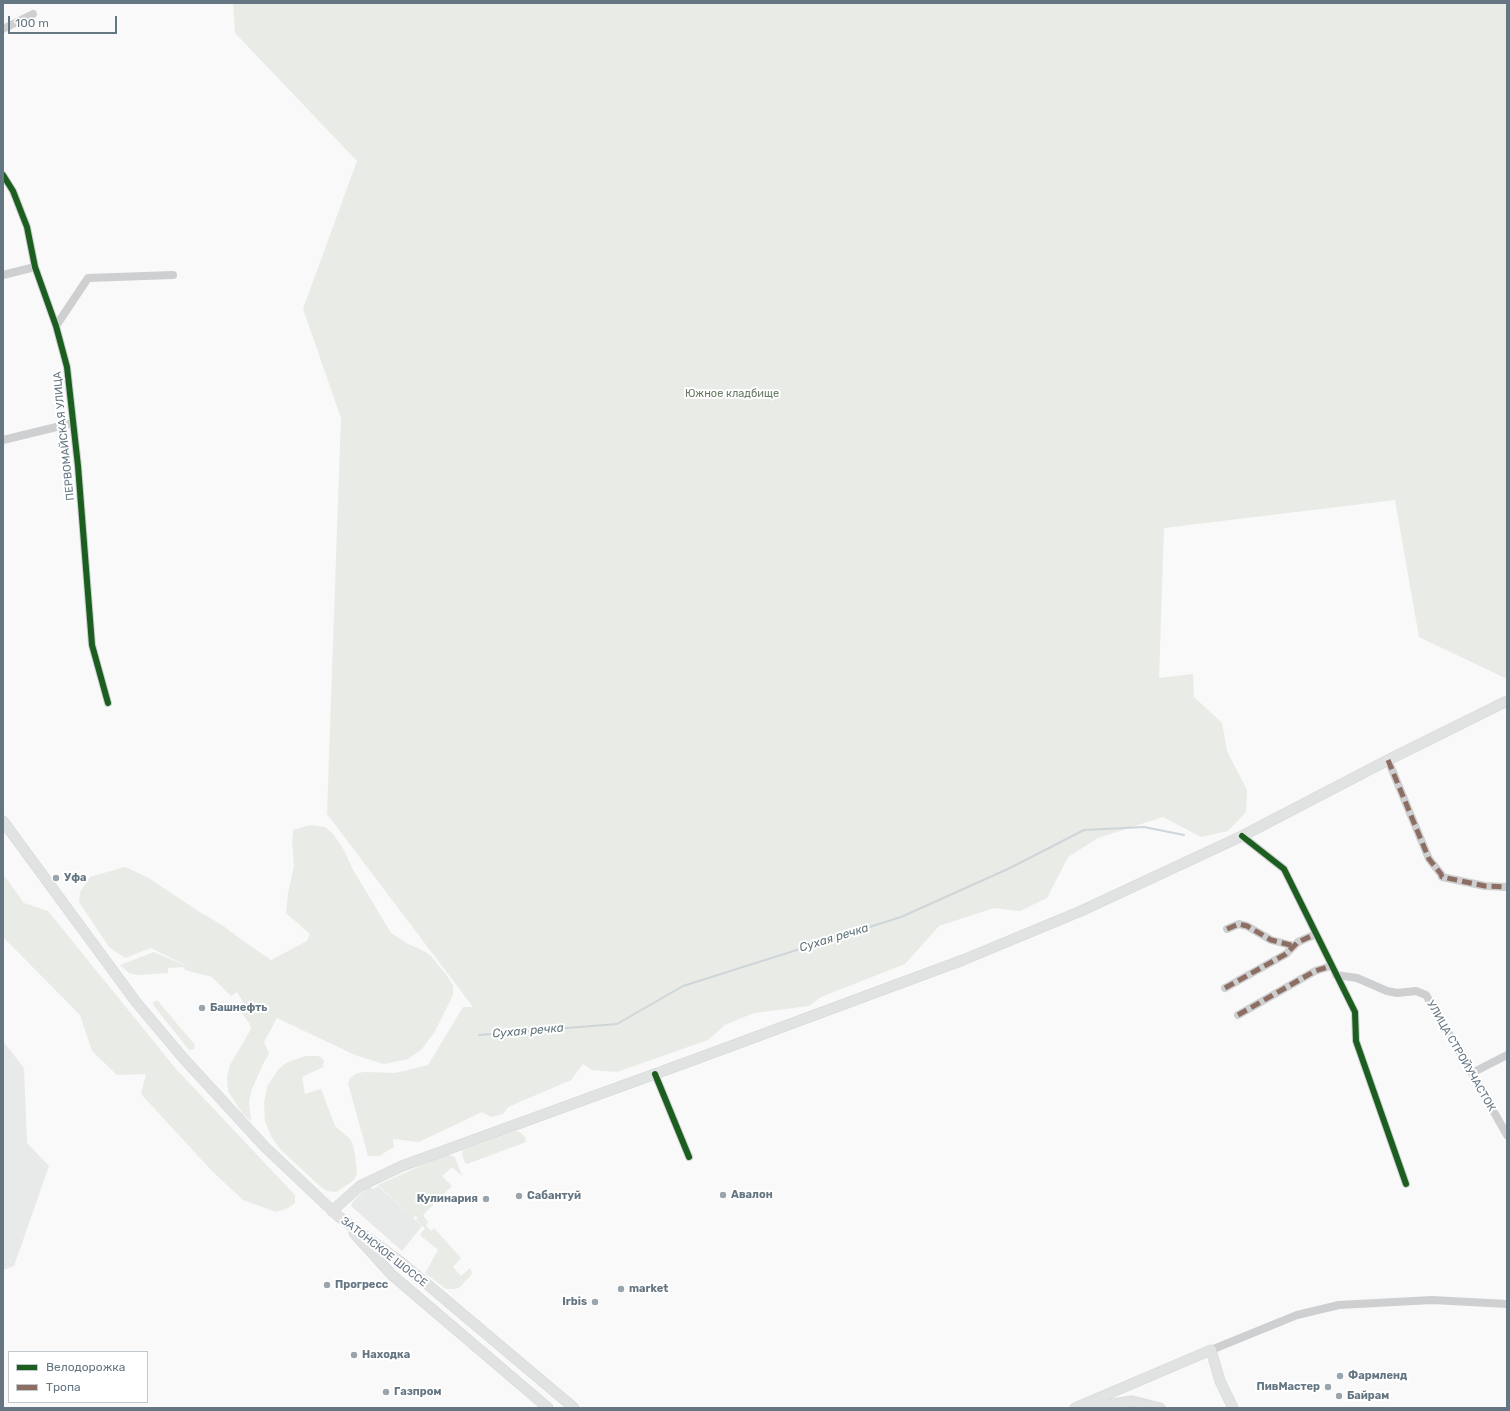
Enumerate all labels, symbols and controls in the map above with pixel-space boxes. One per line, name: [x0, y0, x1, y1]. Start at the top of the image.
scale bar: [10, 8, 119, 34]
text: 100 m: [15, 16, 49, 30]
street label: ПЕРВОМАЙСКАЯ УЛИЦА: [51, 371, 77, 501]
park label: Южное кладбище: [685, 387, 779, 401]
place label: Уфа: [64, 871, 87, 885]
marker: Уфа: [51, 873, 61, 883]
water label: Сухая речка: [798, 921, 870, 955]
street label: УЛИЦА СТРОЙУЧАСТОК: [1424, 998, 1498, 1114]
place label: Башнефть: [210, 1001, 267, 1015]
marker: Башнефть: [197, 1003, 207, 1013]
water label: Сухая речка: [492, 1021, 564, 1041]
place label: Авалон: [731, 1188, 773, 1202]
place label: Сабантуй: [527, 1189, 581, 1203]
marker: Авалон: [718, 1190, 728, 1200]
marker: Сабантуй: [514, 1191, 524, 1201]
place label: Кулинария: [417, 1192, 478, 1206]
marker: Кулинария: [481, 1194, 491, 1204]
street label: ЗАТОНСКОЕ ШОССЕ: [338, 1214, 430, 1290]
place label: Прогресс: [335, 1278, 388, 1292]
marker: Прогресс: [322, 1280, 332, 1290]
place label: market: [629, 1282, 668, 1296]
marker: market: [616, 1284, 626, 1294]
place label: Irbis: [562, 1295, 587, 1309]
marker: Irbis: [590, 1297, 600, 1307]
place label: Находка: [362, 1348, 410, 1362]
marker: Находка: [349, 1350, 359, 1360]
legend: [8, 1351, 148, 1403]
text: Велодорожка: [46, 1360, 125, 1374]
place label: Фармленд: [1348, 1369, 1407, 1383]
marker: Фармленд: [1335, 1371, 1345, 1381]
text: Тропа: [46, 1380, 81, 1394]
place label: ПивМастер: [1257, 1380, 1320, 1394]
marker: ПивМастер: [1323, 1382, 1333, 1392]
place label: Газпром: [394, 1385, 441, 1399]
marker: Газпром: [381, 1387, 391, 1397]
place label: Байрам: [1347, 1389, 1389, 1403]
marker: Байрам: [1334, 1391, 1344, 1401]

